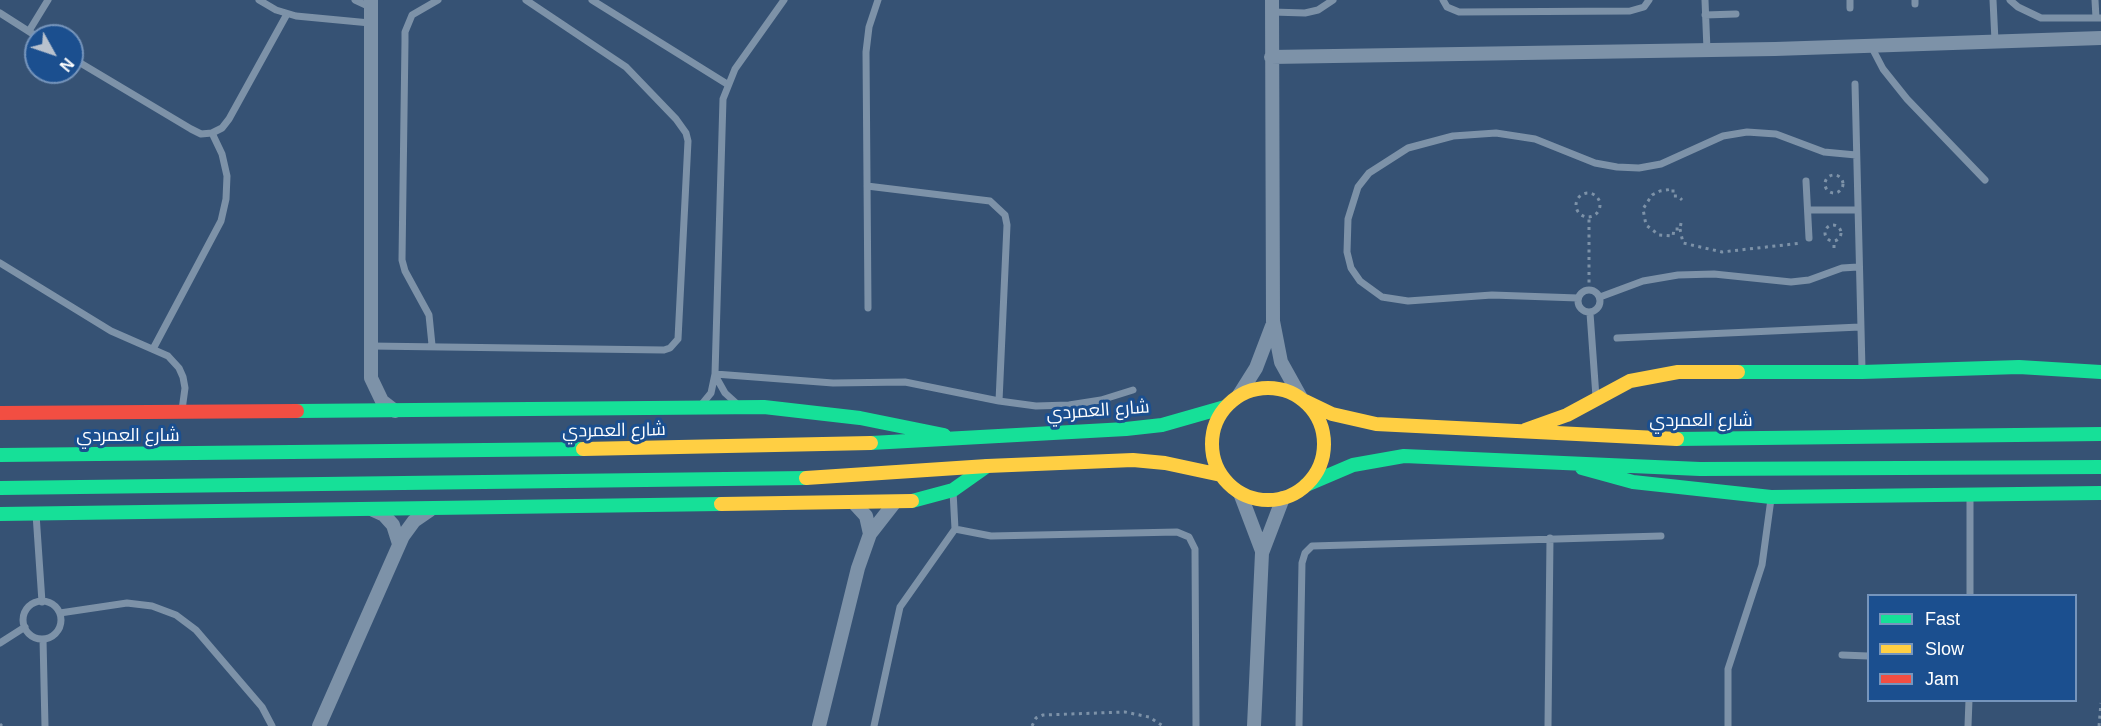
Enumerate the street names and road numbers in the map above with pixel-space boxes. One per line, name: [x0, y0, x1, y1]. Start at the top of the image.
street label: شارع العمردي: [1046, 397, 1150, 425]
street label: شارع العمردي: [1649, 410, 1753, 432]
street label: شارع العمردي: [562, 419, 666, 443]
street label: شارع العمردي: [76, 425, 180, 447]

